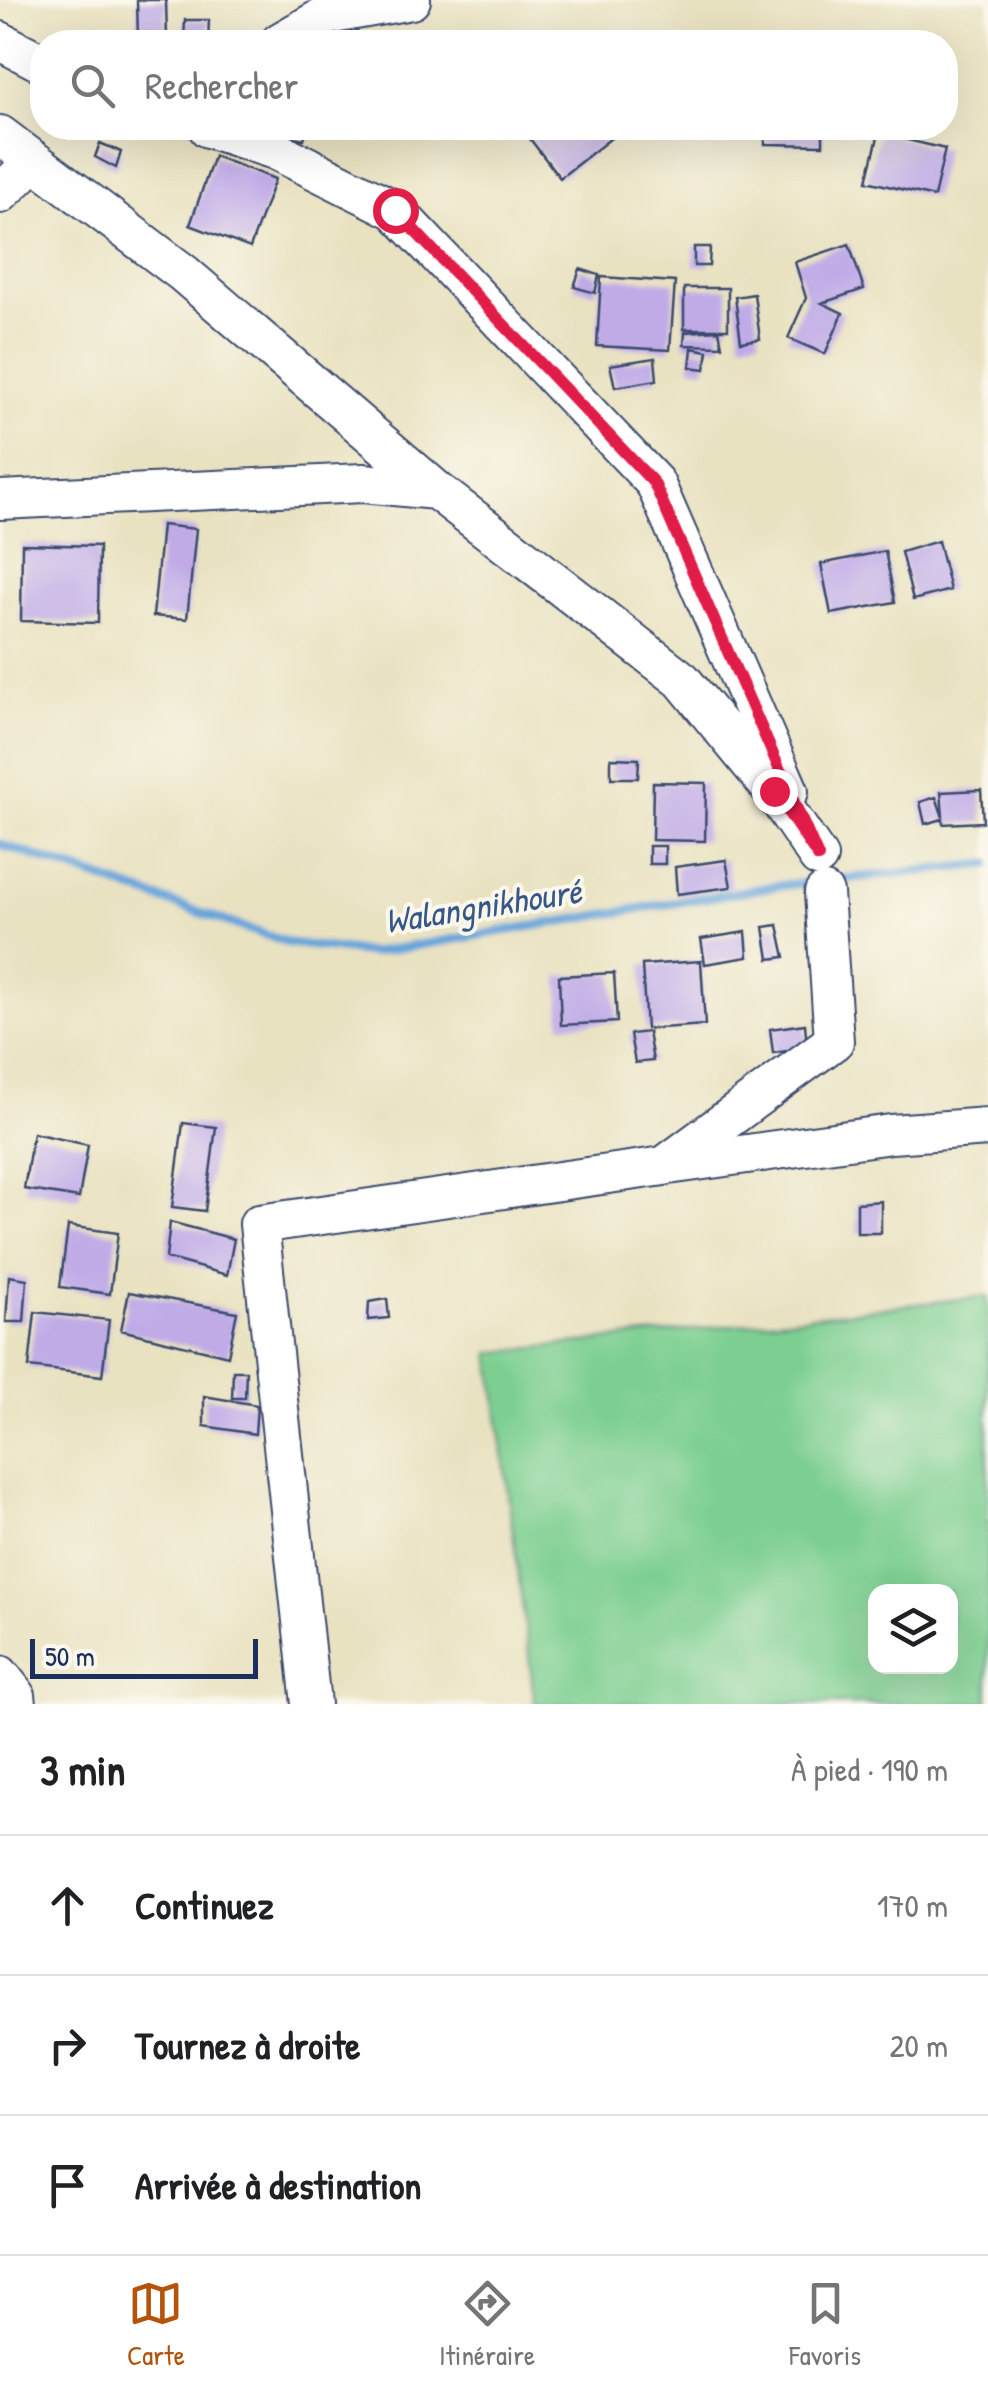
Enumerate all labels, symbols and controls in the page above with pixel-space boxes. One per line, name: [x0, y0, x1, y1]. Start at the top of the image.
search box: [30, 30, 958, 140]
icon: search: [65, 58, 120, 113]
text: Rechercher: [145, 59, 298, 111]
route start: [373, 188, 419, 234]
route end: [752, 769, 798, 815]
water label: Walangnikhouré: [381, 866, 586, 944]
map controls: [868, 1584, 958, 1674]
button: layers: [868, 1584, 958, 1674]
scale bar: [30, 1634, 258, 1678]
text: 50 m: [45, 1637, 95, 1675]
text: 3 min: [40, 1741, 125, 1798]
text: À pied · 190 m: [791, 1748, 948, 1791]
icon: ahead: [40, 1878, 95, 1933]
text: Continuez: [135, 1879, 274, 1931]
text: 170 m: [877, 1884, 948, 1927]
icon: right: [40, 2018, 95, 2073]
text: Tournez à droite: [135, 2019, 360, 2071]
text: 20 m: [890, 2024, 948, 2067]
icon: arrive: [40, 2158, 95, 2213]
text: Arrivée à destination: [135, 2159, 421, 2211]
tab: Carte: [127, 2276, 185, 2374]
tab: Itinéraire: [439, 2276, 535, 2374]
tab: Favoris: [789, 2276, 861, 2374]

